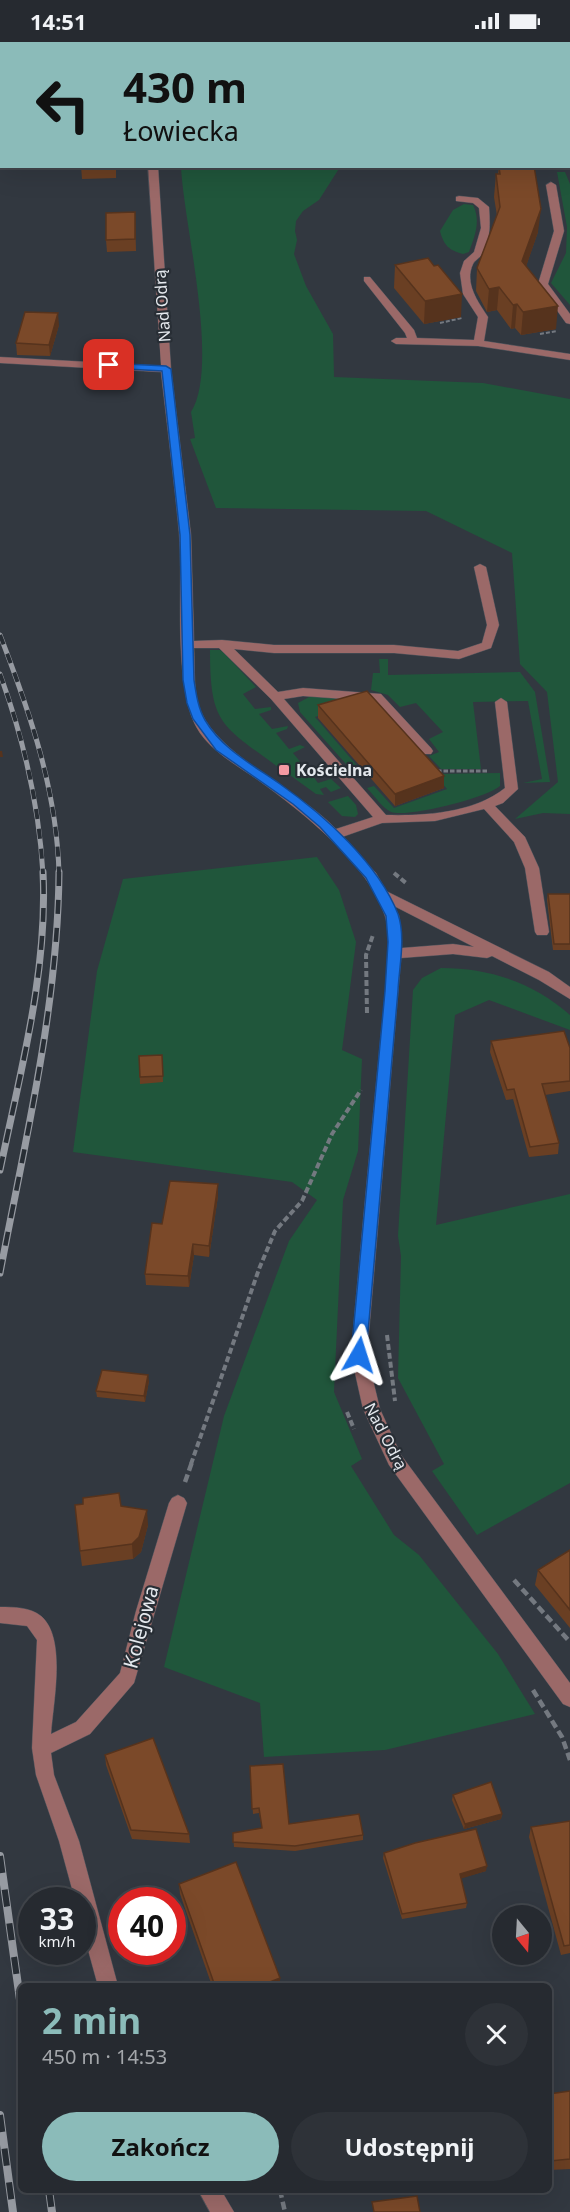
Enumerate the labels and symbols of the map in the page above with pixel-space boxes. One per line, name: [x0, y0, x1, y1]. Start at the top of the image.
street label: Nad Odrą: [148, 269, 176, 343]
pin: [83, 339, 134, 390]
place label: Kościelna: [296, 759, 372, 781]
marker: Kościelna: [277, 763, 291, 777]
position arrow: [327, 1323, 391, 1387]
street label: Nad Odrą: [359, 1399, 413, 1473]
street label: Kolejowa: [117, 1582, 165, 1671]
speed limit sign: 40: [108, 1887, 186, 1965]
north arrow: [492, 1905, 552, 1965]

